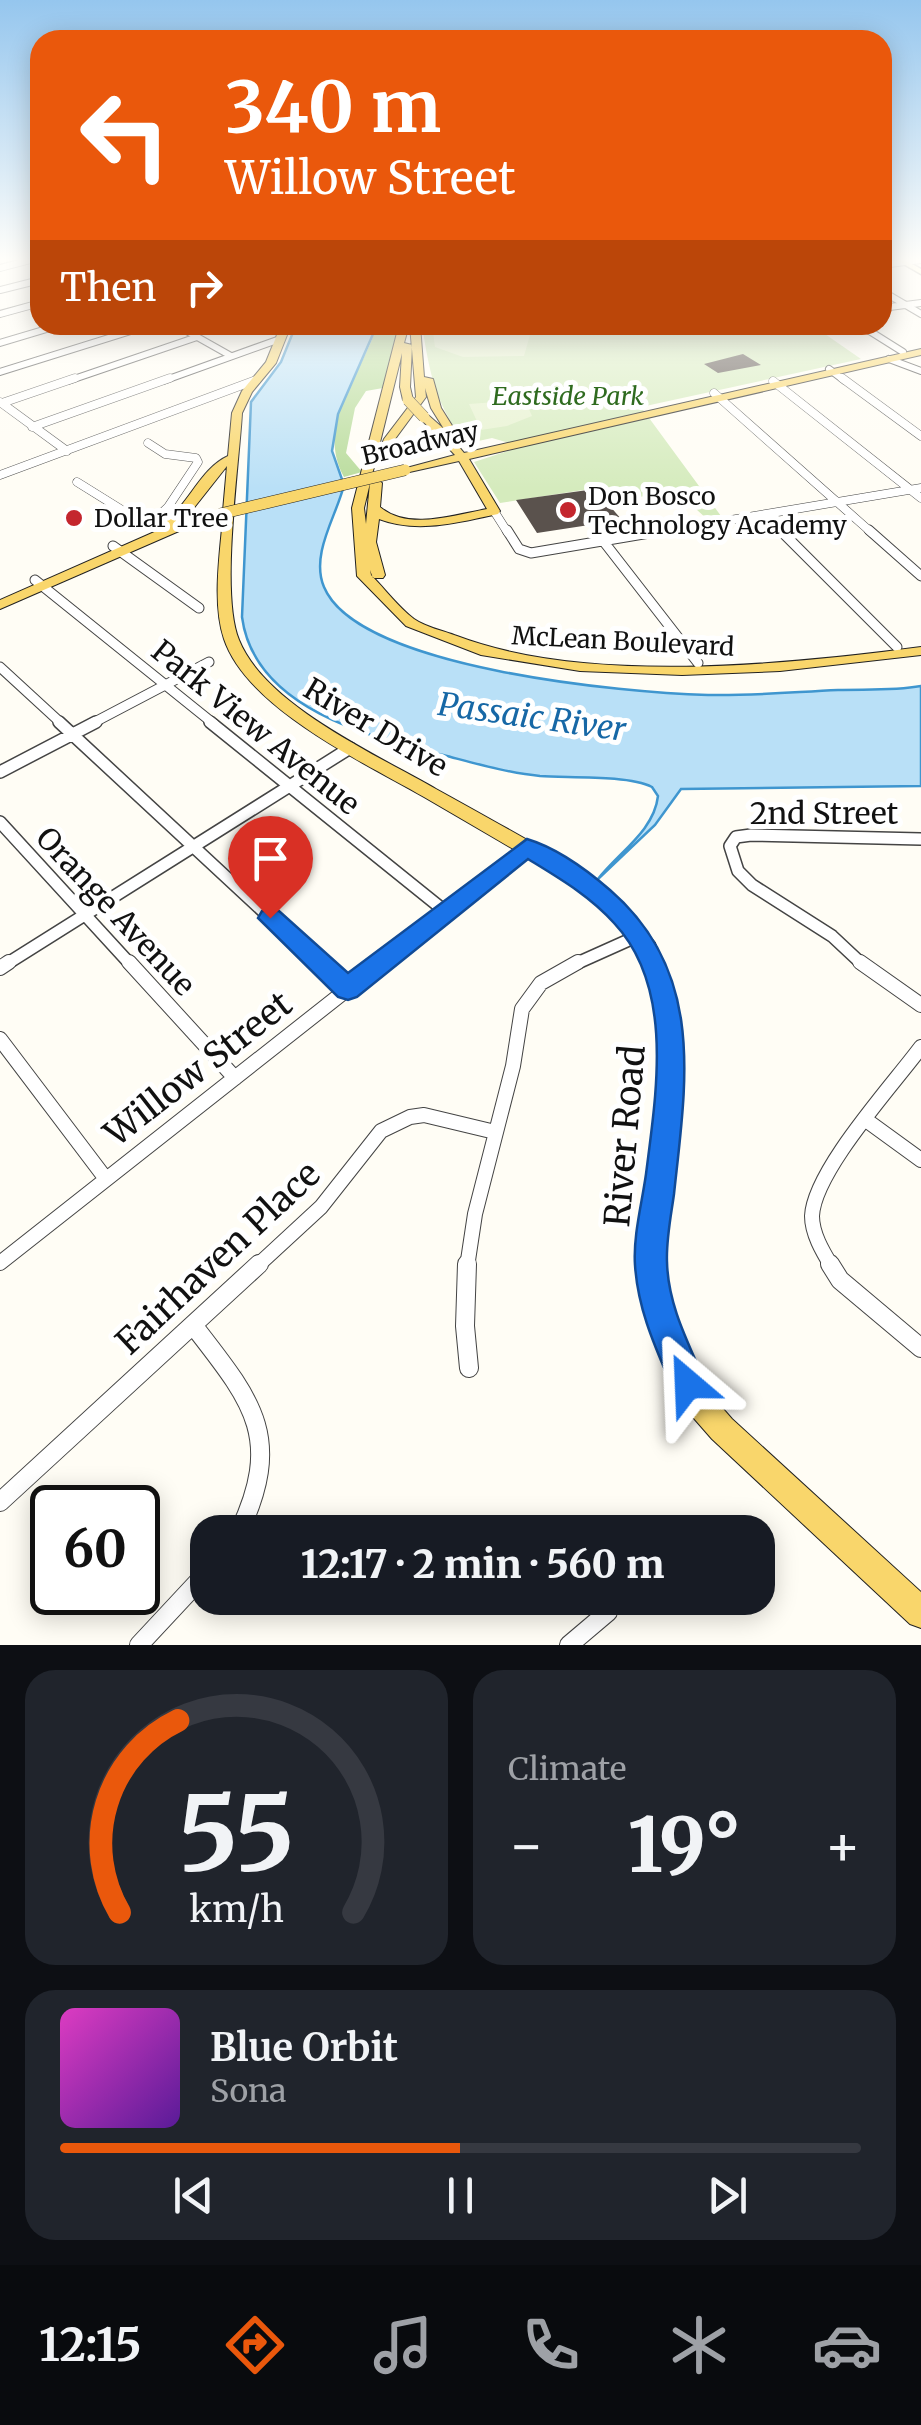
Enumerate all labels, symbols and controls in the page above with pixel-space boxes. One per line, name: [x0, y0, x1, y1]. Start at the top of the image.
text: 340 m: [225, 63, 441, 151]
icon: left: [60, 70, 190, 200]
text: Willow Street: [225, 150, 515, 206]
icon: right: [177, 260, 232, 315]
text: Then: [60, 264, 157, 311]
park label: Eastside Park: [492, 380, 644, 412]
street label: Broadway: [358, 414, 482, 472]
place label: Don Bosco Technology Academy: [588, 480, 847, 541]
marker: Don Bosco Technology Academy: [557, 499, 579, 521]
place label: Dollar Tree: [94, 502, 228, 534]
marker: Dollar Tree: [63, 507, 85, 529]
street label: McLean Boulevard: [511, 619, 735, 663]
street label: Park View Avenue: [144, 631, 368, 823]
street label: River Drive: [297, 669, 455, 785]
water label: Passaic River: [436, 684, 629, 750]
street label: 2nd Street: [750, 794, 899, 832]
pin: [228, 816, 313, 919]
street label: Orange Avenue: [28, 819, 204, 1003]
icon: arrive: [243, 831, 298, 886]
street label: Willow Street: [95, 982, 301, 1156]
street label: River Road: [595, 1043, 655, 1229]
street label: Fairhaven Place: [107, 1152, 329, 1364]
position arrow: [636, 1332, 740, 1436]
speed limit sign: 60: [30, 1485, 160, 1615]
text: 12:17 · 2 min · 560 m: [301, 1541, 664, 1588]
text: Climate: [508, 1749, 626, 1789]
text: 55: [178, 1768, 295, 1898]
text: 19°: [628, 1798, 741, 1892]
text: −: [508, 1811, 545, 1880]
text: +: [824, 1811, 861, 1880]
text: km/h: [189, 1887, 284, 1932]
text: Blue Orbit: [210, 2024, 398, 2071]
text: Sona: [210, 2071, 286, 2111]
icon: previous: [166, 2168, 221, 2223]
icon: pause: [433, 2168, 488, 2223]
icon: next: [700, 2168, 755, 2223]
icon: directions: [220, 2310, 290, 2380]
icon: music: [368, 2310, 438, 2380]
icon: phone: [516, 2310, 586, 2380]
icon: climate: [664, 2310, 734, 2380]
icon: car: [812, 2310, 882, 2380]
text: 12:15: [39, 2317, 142, 2373]

